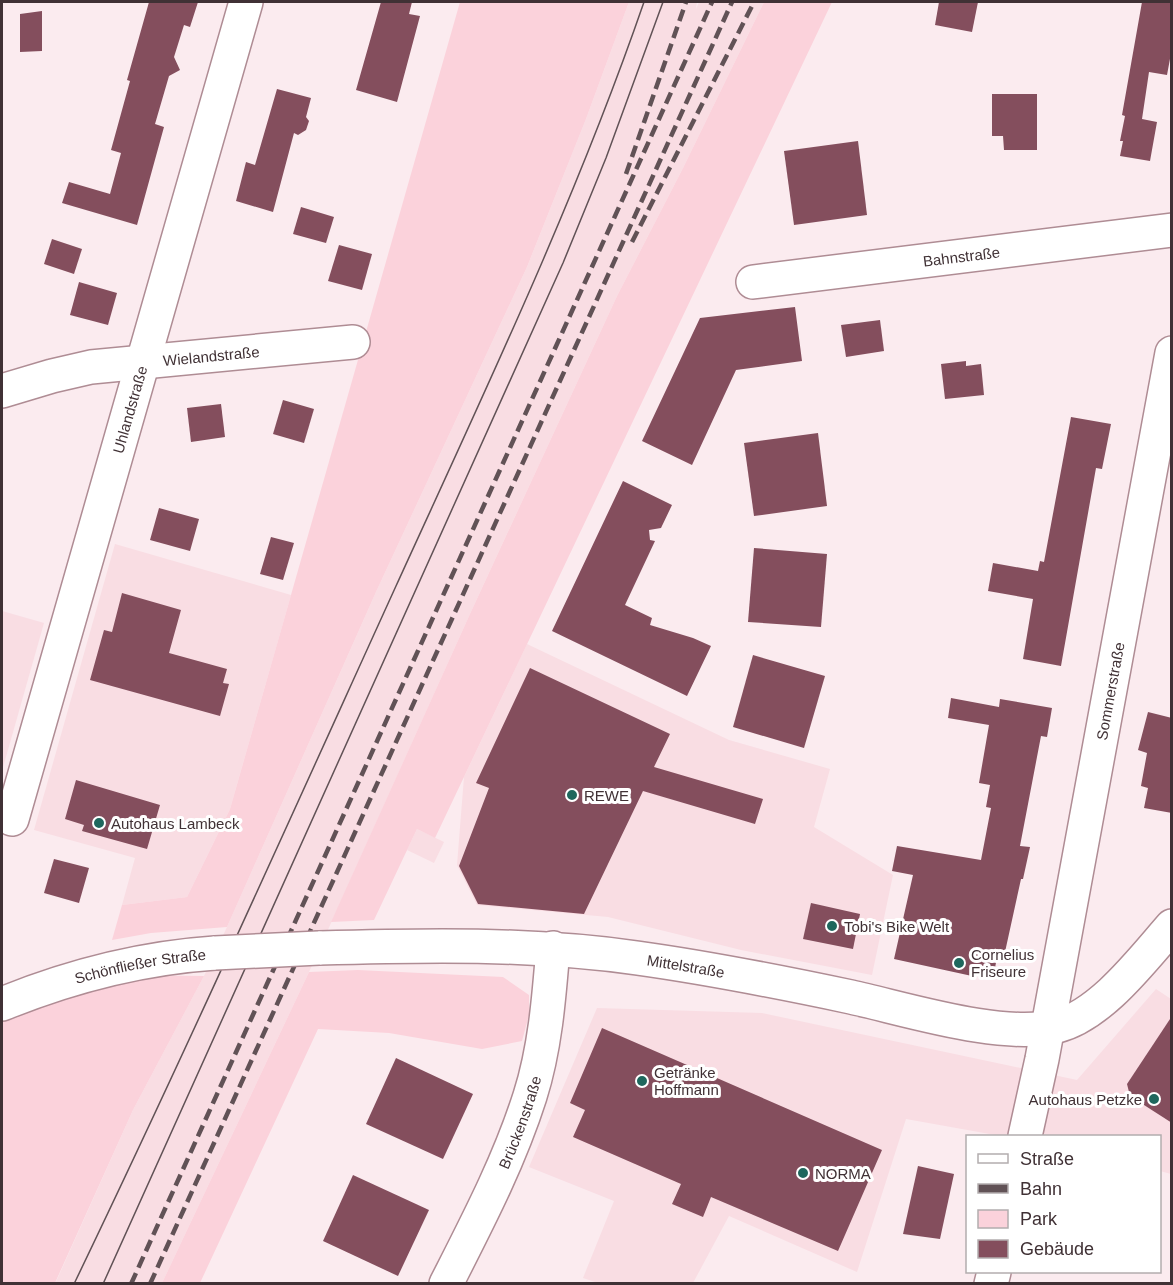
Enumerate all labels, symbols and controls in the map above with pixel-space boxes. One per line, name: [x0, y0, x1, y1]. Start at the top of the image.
street label: Bahnstraße: [922, 243, 1001, 269]
street label: Wielandstraße: [162, 342, 260, 369]
street label: Uhlandstraße: [109, 364, 150, 455]
street label: Sommerstraße: [1092, 641, 1127, 741]
place label: REWE: [584, 787, 629, 804]
marker: REWE: [565, 788, 579, 802]
place label: Autohaus Lambeck: [111, 815, 240, 832]
marker: Autohaus Lambeck: [92, 816, 106, 830]
place label: Tobi's Bike Welt: [844, 918, 950, 935]
marker: Tobi's Bike Welt: [825, 919, 839, 933]
street label: Schönfließer Straße: [72, 945, 206, 987]
place label: Cornelius Friseure: [971, 946, 1034, 980]
street label: Mittelstraße: [646, 951, 726, 980]
marker: Cornelius Friseure: [952, 956, 966, 970]
place label: Getränke Hoffmann: [654, 1064, 719, 1098]
street label: Brückenstraße: [495, 1074, 544, 1171]
marker: Getränke Hoffmann: [635, 1074, 649, 1088]
place label: Autohaus Petzke: [1029, 1091, 1142, 1108]
marker: Autohaus Petzke: [1147, 1092, 1161, 1106]
legend: [966, 1135, 1161, 1273]
text: Straße: [1020, 1149, 1074, 1169]
place label: NORMA: [815, 1165, 871, 1182]
marker: NORMA: [796, 1166, 810, 1180]
text: Bahn: [1020, 1179, 1062, 1199]
text: Park: [1020, 1209, 1058, 1229]
text: Gebäude: [1020, 1239, 1094, 1259]

